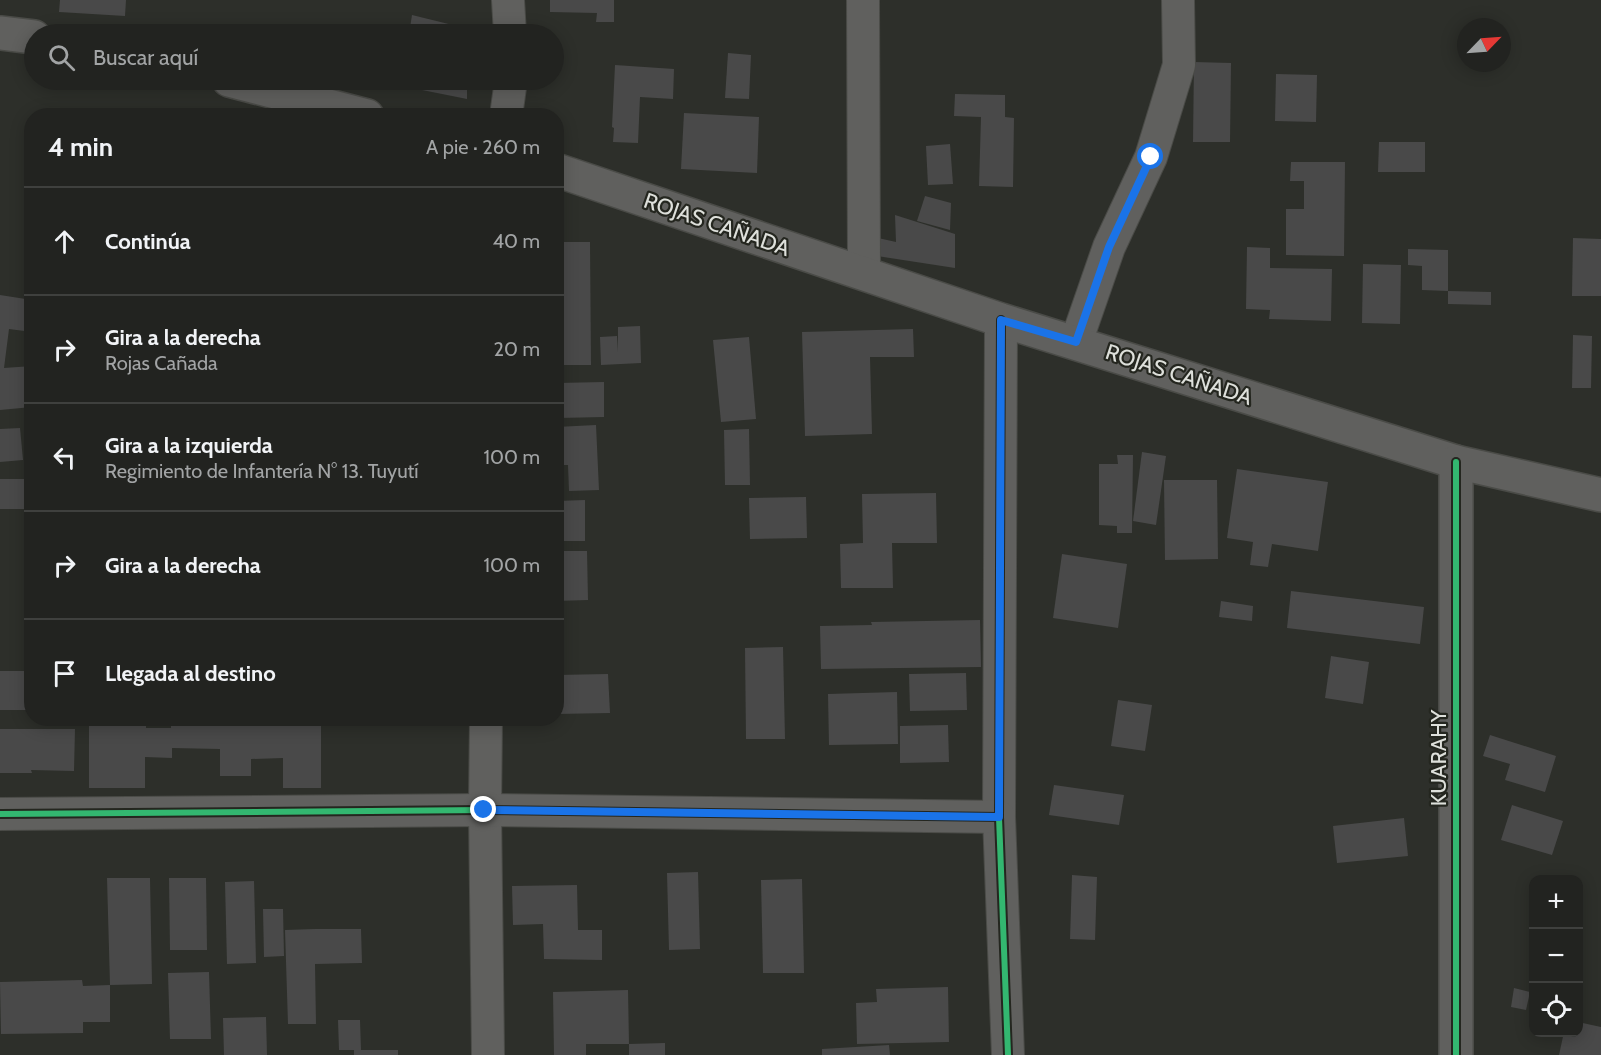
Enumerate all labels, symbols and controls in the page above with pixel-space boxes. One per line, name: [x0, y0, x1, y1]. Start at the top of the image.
north arrow: [1457, 18, 1511, 72]
search box: [24, 24, 564, 90]
icon: search: [45, 41, 78, 74]
text: Buscar aquí: [93, 44, 198, 71]
text: 4 min: [48, 131, 113, 163]
text: A pie · 260 m: [426, 135, 540, 159]
route start: [1137, 143, 1163, 169]
street label: ROJAS CAÑADA: [640, 187, 794, 262]
icon: ahead: [48, 225, 81, 258]
text: Continúa: [105, 228, 191, 255]
text: 40 m: [492, 229, 540, 253]
text: Gira a la derecha: [105, 324, 261, 351]
icon: right: [48, 333, 81, 366]
text: 20 m: [494, 337, 540, 361]
street label: ROJAS CAÑADA: [1102, 338, 1256, 411]
text: Rojas Cañada: [105, 351, 218, 375]
text: Gira a la izquierda: [105, 432, 273, 459]
icon: left: [48, 441, 81, 474]
text: 100 m: [484, 445, 540, 469]
text: Regimiento de Infantería N° 13. Tuyutí: [105, 459, 419, 483]
icon: right: [48, 549, 81, 582]
text: Gira a la derecha: [105, 552, 261, 579]
text: 100 m: [484, 553, 540, 577]
icon: arrive: [48, 657, 81, 690]
text: Llegada al destino: [105, 660, 276, 687]
street label: KUARAHY: [1425, 709, 1452, 806]
route end: [470, 796, 496, 822]
map controls: [1529, 875, 1583, 1037]
button: +: [1529, 875, 1583, 929]
button: −: [1529, 929, 1583, 983]
button: locate: [1529, 983, 1583, 1037]

